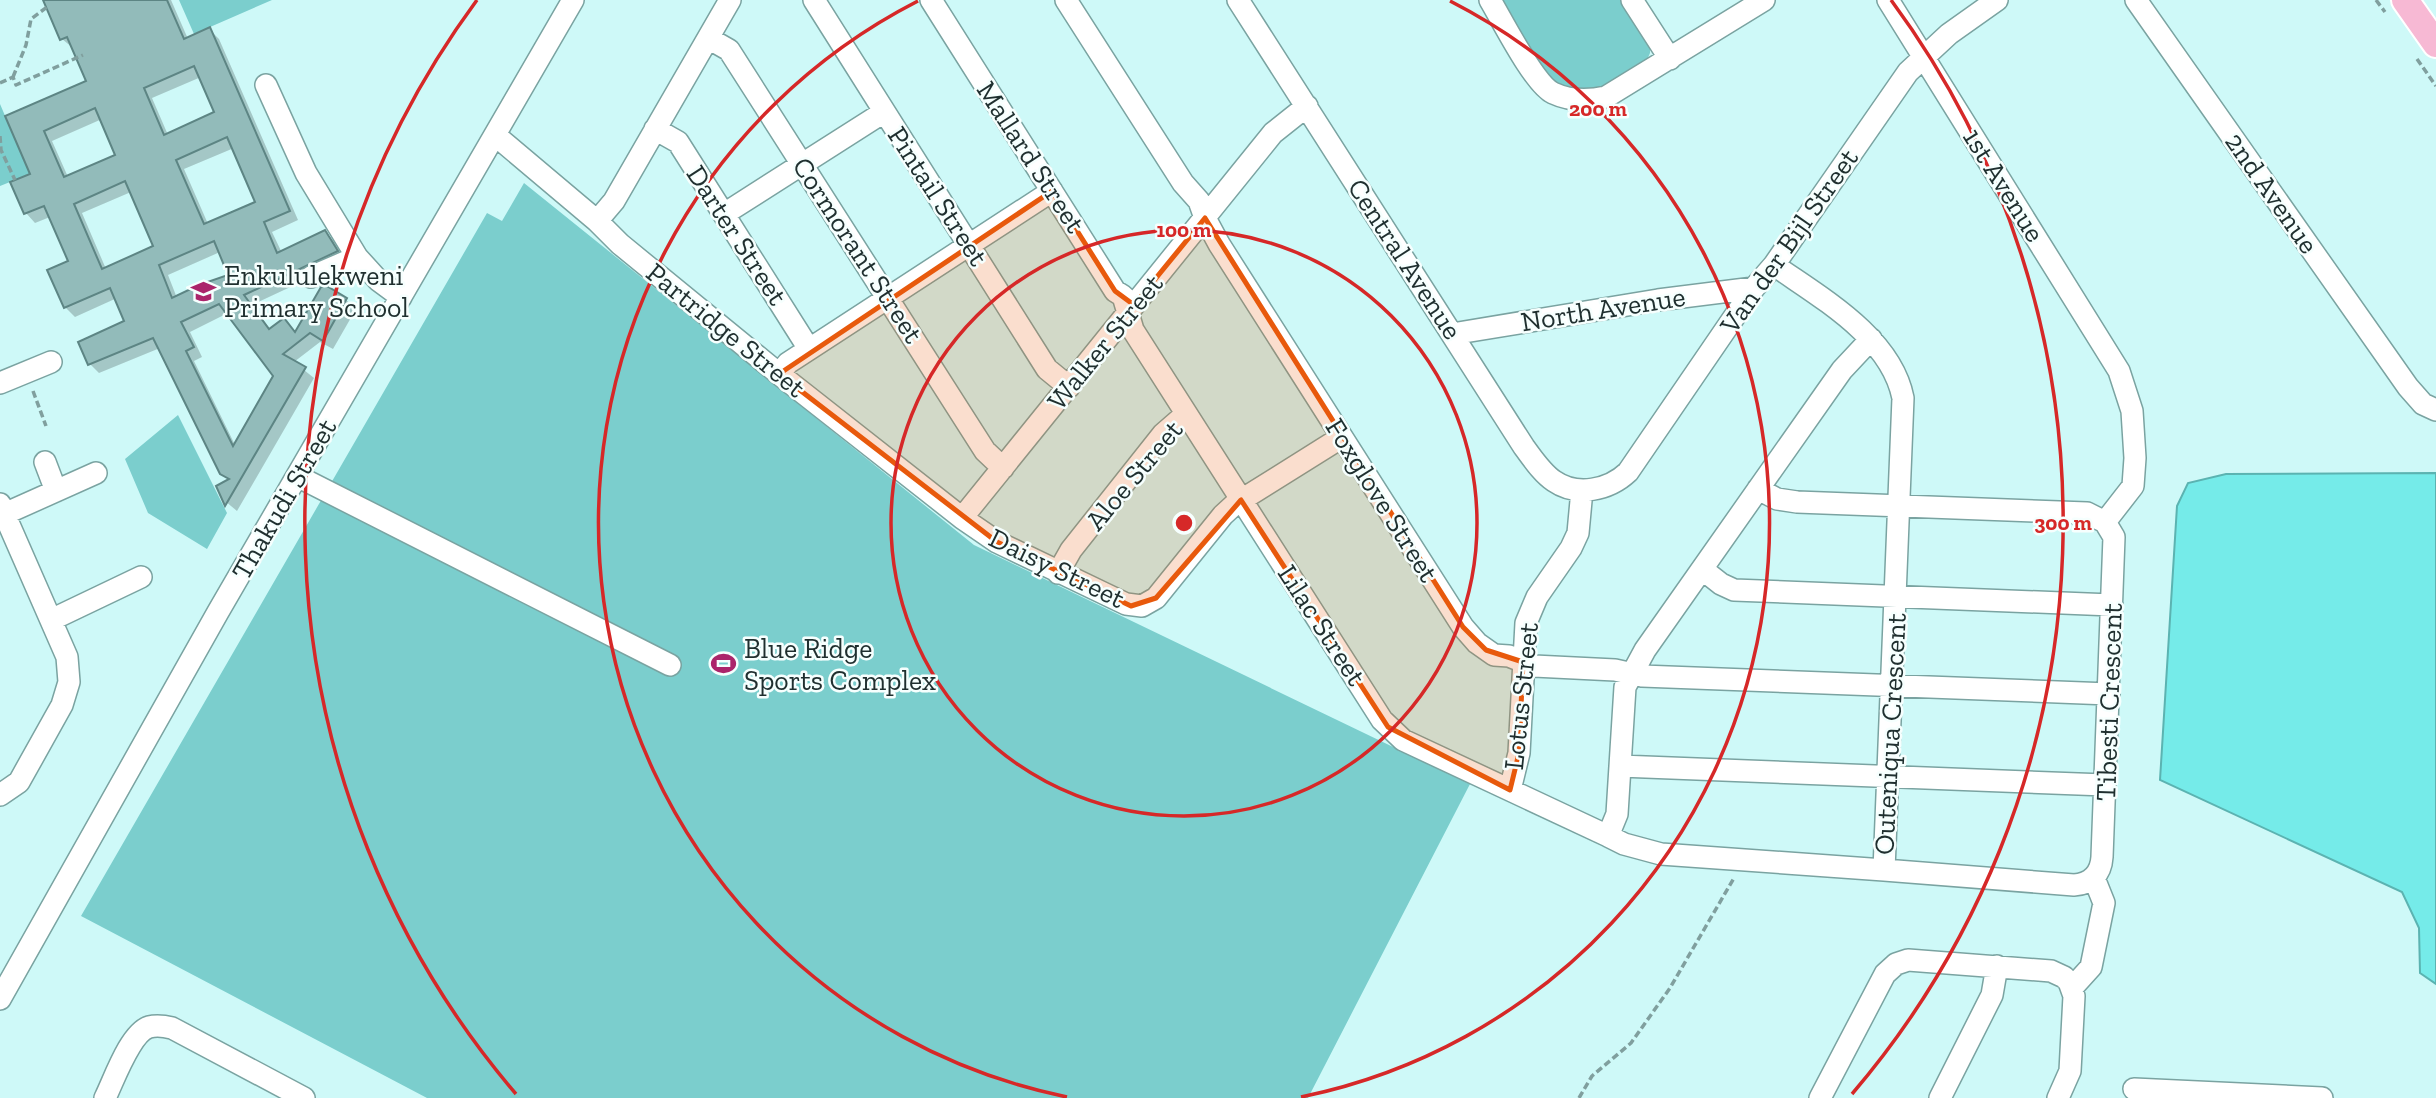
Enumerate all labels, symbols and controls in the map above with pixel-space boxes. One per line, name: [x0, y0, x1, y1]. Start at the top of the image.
street label: Mallard Street: [970, 75, 1092, 239]
text: 200 m: [1569, 96, 1627, 121]
street label: Pintail Street: [881, 120, 996, 272]
street label: 1st Avenue: [1956, 122, 2052, 248]
street label: 2nd Avenue: [2218, 126, 2326, 260]
street label: Van der Bijl Street: [1712, 142, 1865, 341]
street label: Cormorant Street: [786, 151, 931, 349]
street label: Darter Street: [680, 159, 795, 312]
street label: Central Avenue: [1341, 173, 1469, 345]
text: 100 m: [1157, 217, 1212, 242]
street label: Partridge Street: [640, 256, 813, 405]
place label: Enkululekweni Primary School: [224, 259, 409, 324]
street label: Walker Street: [1040, 267, 1170, 416]
school or university icon: Enkululekweni Primary School: [190, 277, 218, 305]
street label: North Avenue: [1518, 280, 1688, 338]
street label: Thakudi Street: [225, 412, 344, 585]
street label: Foxglove Street: [1319, 412, 1446, 588]
street label: Aloe Street: [1079, 413, 1190, 537]
text: 300 m: [2034, 510, 2092, 535]
centre of rings: [1172, 511, 1196, 535]
street label: Daisy Street: [984, 521, 1131, 615]
street label: Lilac Street: [1271, 558, 1374, 692]
street label: Tibesti Crescent: [2089, 602, 2129, 801]
street label: Outeniqua Crescent: [1867, 612, 1913, 856]
street label: Lotus Street: [1497, 620, 1545, 771]
place label: Blue Ridge Sports Complex: [744, 632, 936, 697]
sports icon: Blue Ridge Sports Complex: [710, 650, 738, 678]

